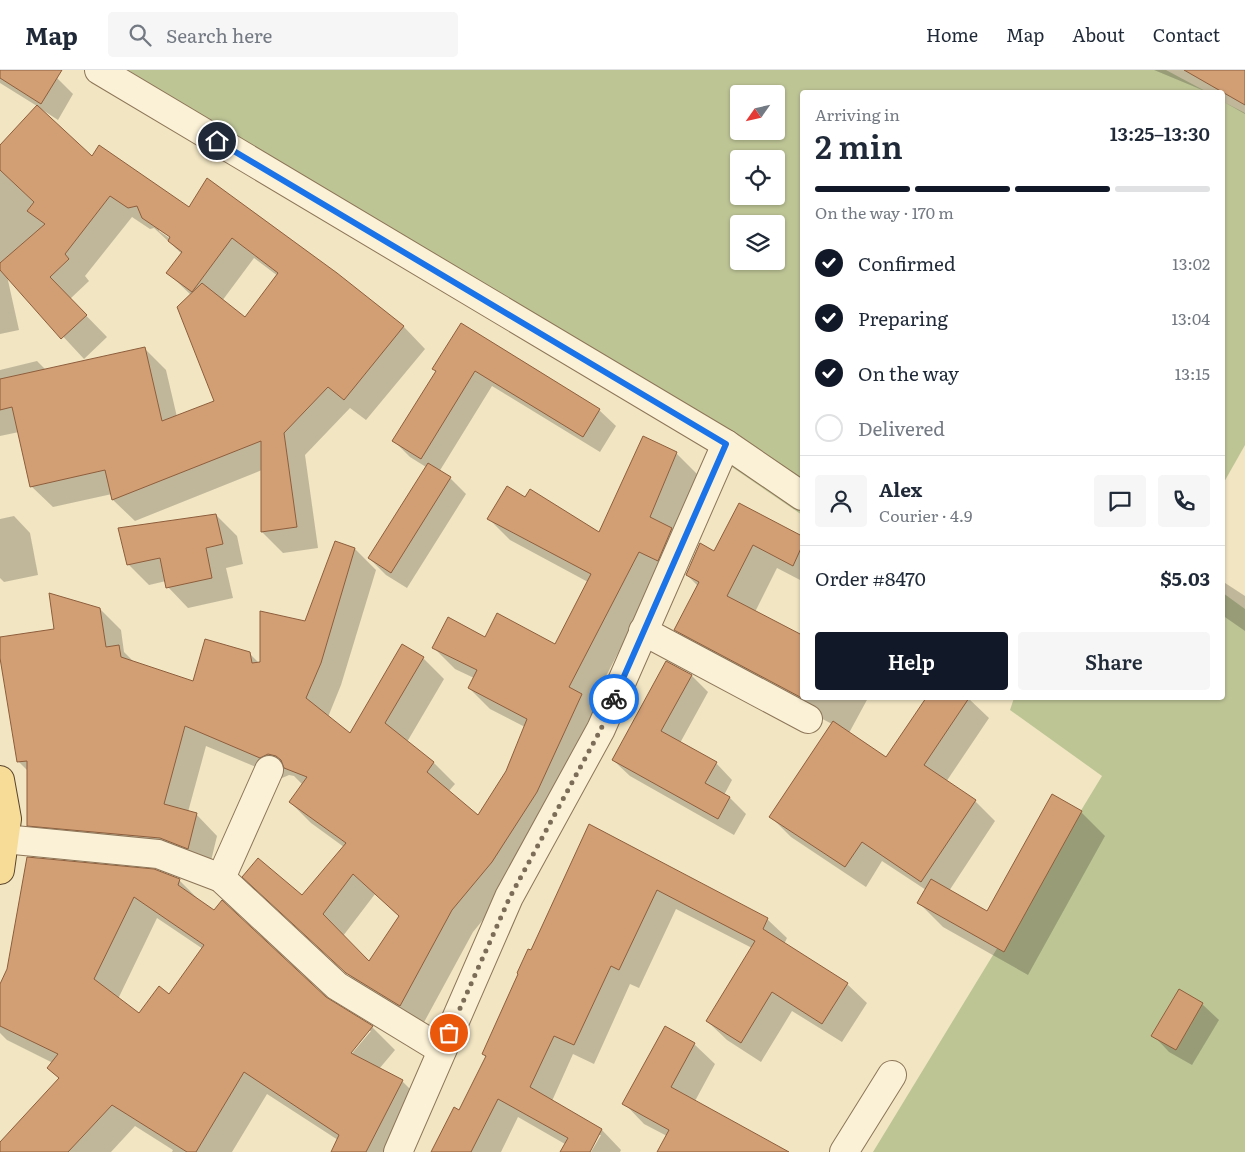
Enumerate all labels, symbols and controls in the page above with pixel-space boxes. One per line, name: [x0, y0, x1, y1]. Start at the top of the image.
search box: [108, 12, 458, 57]
text: Map: [25, 17, 78, 52]
icon: search: [126, 21, 154, 49]
text: Search here: [166, 21, 272, 49]
text: Home: [926, 21, 978, 48]
text: Map: [1006, 21, 1044, 48]
text: About: [1072, 21, 1125, 48]
text: Contact: [1153, 21, 1220, 48]
north arrow: [730, 85, 785, 140]
map controls: [730, 85, 785, 270]
text: Arriving in: [815, 102, 900, 126]
text: 13:25–13:30: [1110, 119, 1210, 147]
pin: [196, 120, 238, 162]
text: 2 min: [815, 121, 903, 169]
icon: home: [203, 127, 231, 155]
button: locate: [730, 150, 785, 205]
text: On the way · 170 m: [815, 200, 954, 224]
button: layers: [730, 215, 785, 270]
icon: check: [815, 249, 843, 277]
text: Confirmed: [858, 249, 956, 277]
text: 13:02: [1172, 251, 1210, 275]
icon: check: [815, 304, 843, 332]
text: Preparing: [858, 304, 948, 332]
text: 13:04: [1171, 306, 1210, 330]
icon: check: [815, 359, 843, 387]
text: On the way: [858, 359, 959, 387]
text: 13:15: [1175, 361, 1210, 385]
text: Delivered: [858, 414, 945, 442]
button: person: [815, 475, 867, 527]
text: Alex: [879, 475, 922, 503]
button: chat: [1094, 475, 1146, 527]
button: phone: [1158, 475, 1210, 527]
text: Courier · 4.9: [879, 503, 972, 527]
text: Order #8470: [815, 564, 926, 592]
text: $5.03: [1160, 564, 1210, 592]
button: Help: [815, 632, 1008, 690]
button: Share: [1018, 632, 1210, 690]
courier: [589, 674, 639, 724]
icon: bike: [600, 685, 628, 713]
pin: [428, 1012, 470, 1054]
icon: bag: [435, 1019, 463, 1047]

